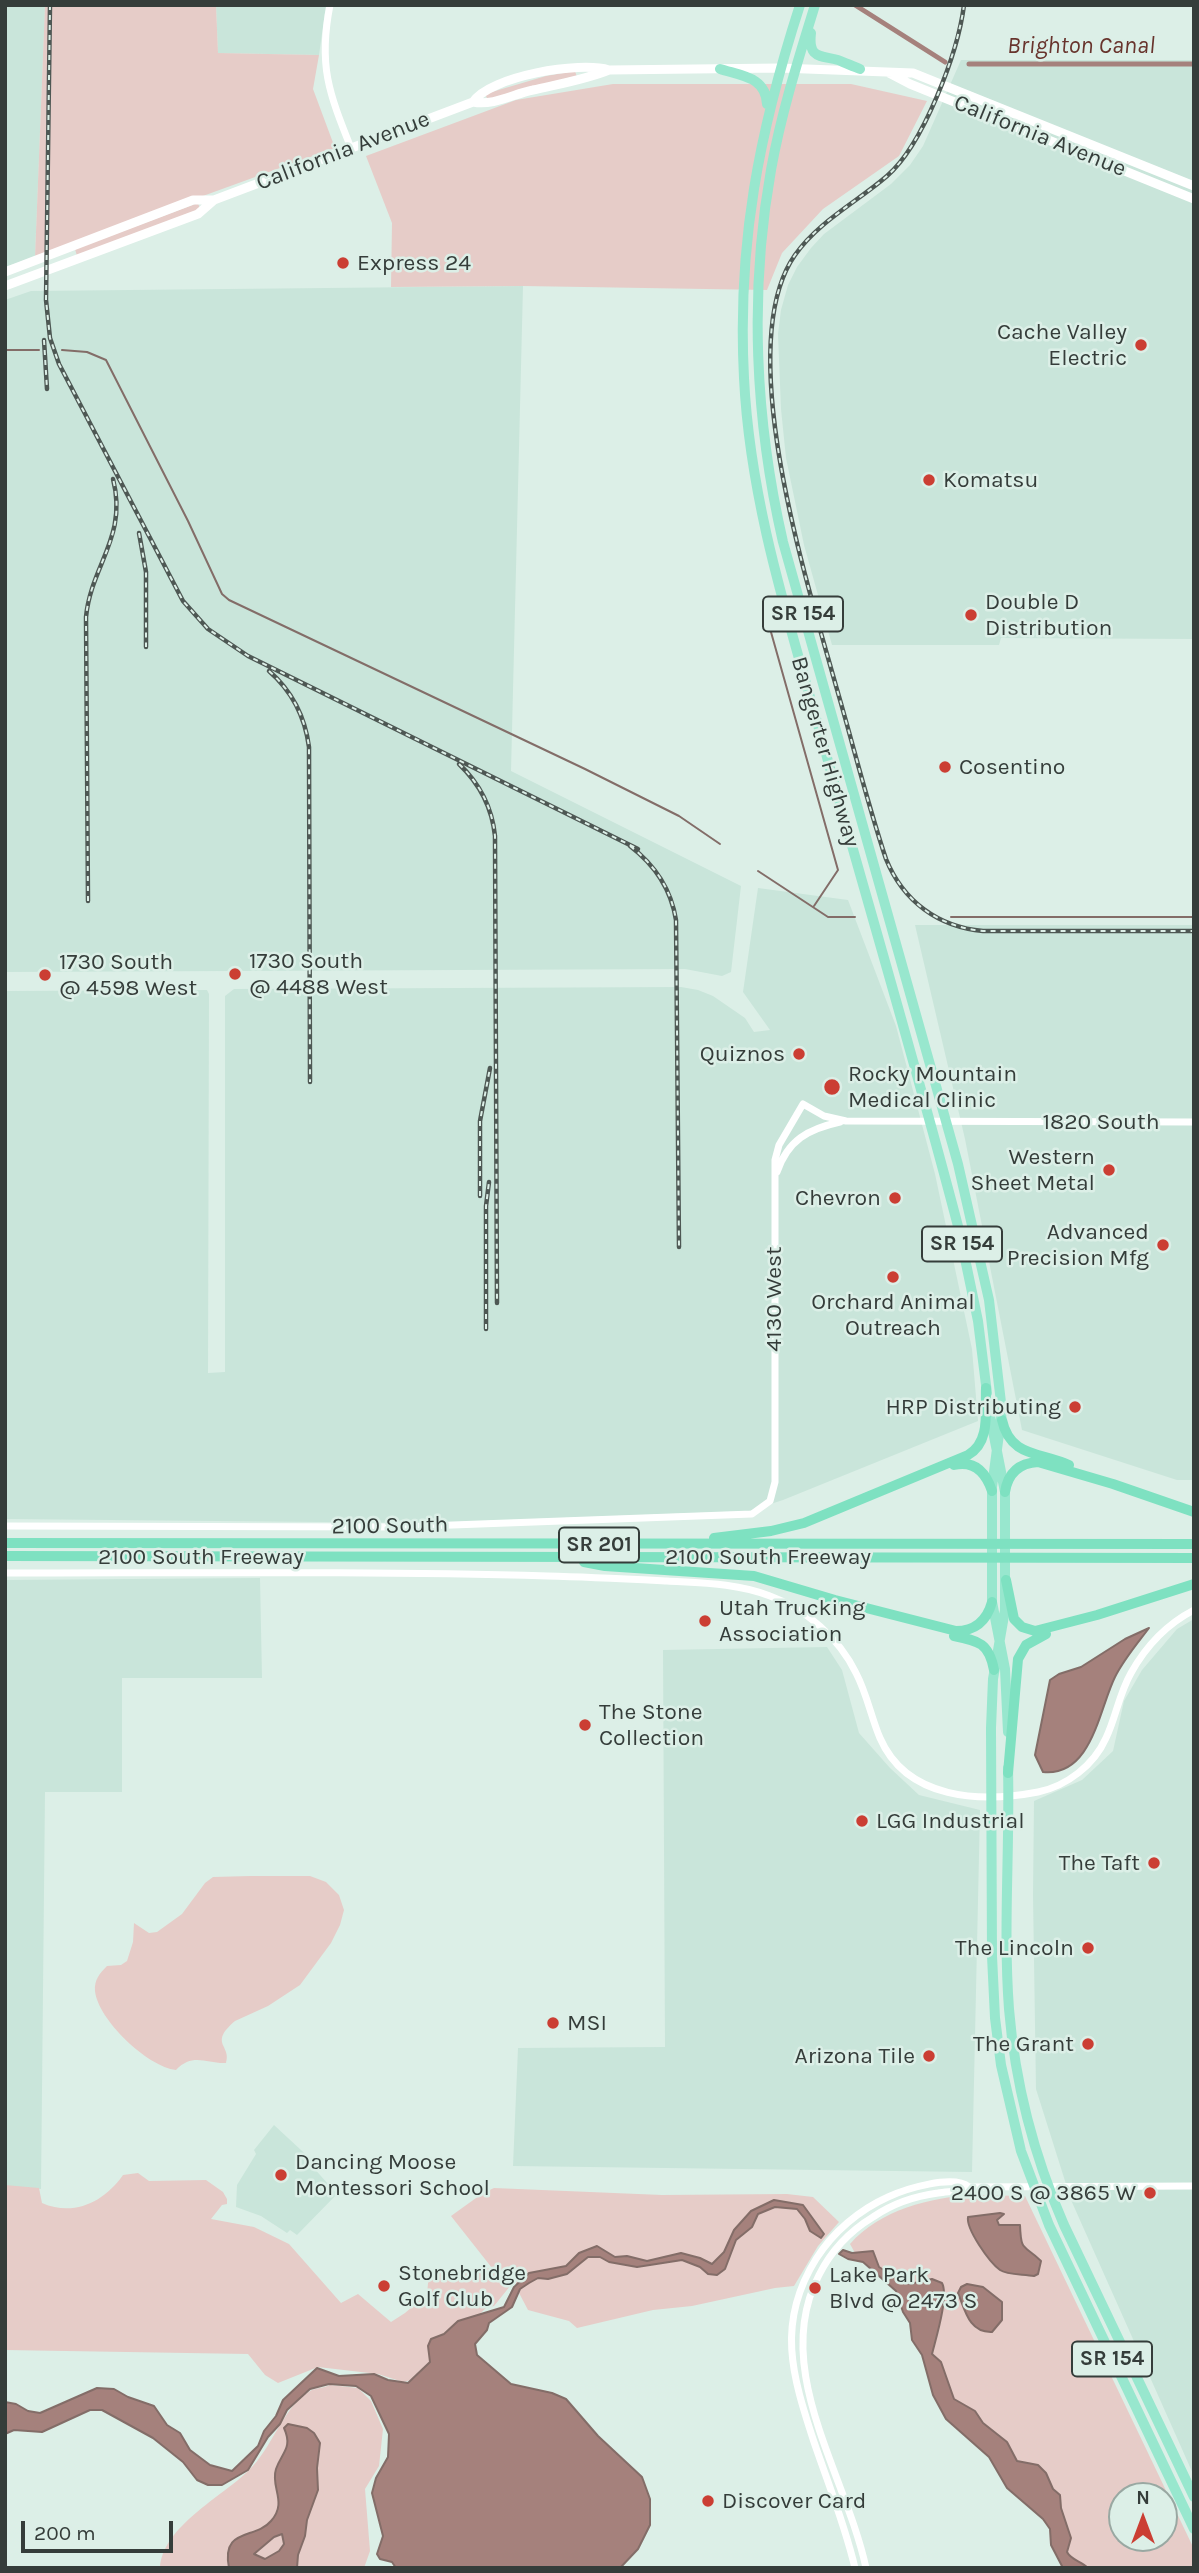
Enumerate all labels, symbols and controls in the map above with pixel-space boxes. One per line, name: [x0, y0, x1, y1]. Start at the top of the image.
water label: Brighton Canal: [1007, 32, 1155, 60]
street label: California Avenue: [950, 89, 1130, 183]
street label: California Avenue: [252, 105, 434, 197]
place label: Express 24: [357, 249, 471, 277]
marker: Express 24: [335, 255, 351, 271]
place label: Cache Valley Electric: [997, 318, 1127, 372]
marker: Cache Valley Electric: [1133, 337, 1149, 353]
place label: Komatsu: [943, 466, 1038, 494]
marker: Komatsu: [921, 472, 937, 488]
place label: Double D Distribution: [985, 588, 1112, 642]
road number: SR 154: [763, 596, 843, 632]
marker: Double D Distribution: [963, 607, 979, 623]
street label: Bangerter Highway: [785, 653, 865, 851]
place label: Cosentino: [959, 753, 1065, 781]
marker: Cosentino: [937, 759, 953, 775]
place label: 1730 South @ 4488 West: [249, 947, 388, 1001]
place label: 1730 South @ 4598 West: [59, 948, 197, 1002]
marker: 1730 South @ 4488 West: [227, 966, 243, 982]
marker: 1730 South @ 4598 West: [37, 967, 53, 983]
place label: Quiznos: [700, 1040, 785, 1068]
marker: Quiznos: [791, 1046, 807, 1062]
place label: Rocky Mountain Medical Clinic: [848, 1060, 1017, 1114]
marker: Rocky Mountain Medical Clinic: [822, 1077, 842, 1097]
street label: 1820 South: [1042, 1108, 1160, 1136]
place label: Western Sheet Metal: [970, 1143, 1095, 1197]
marker: Western Sheet Metal: [1101, 1162, 1117, 1178]
place label: Chevron: [795, 1184, 881, 1212]
marker: Chevron: [887, 1190, 903, 1206]
place label: Advanced Precision Mfg: [1007, 1218, 1149, 1272]
road number: SR 154: [922, 1226, 1002, 1262]
marker: Advanced Precision Mfg: [1155, 1237, 1171, 1253]
street label: 4130 West: [760, 1246, 788, 1352]
marker: Orchard Animal Outreach: [885, 1269, 901, 1285]
place label: Orchard Animal Outreach: [811, 1288, 975, 1342]
place label: HRP Distributing: [885, 1393, 1061, 1421]
marker: HRP Distributing: [1067, 1399, 1083, 1415]
street label: 2100 South: [331, 1511, 449, 1541]
road number: SR 201: [559, 1528, 639, 1562]
street label: 2100 South Freeway: [98, 1543, 304, 1571]
street label: 2100 South Freeway: [665, 1543, 871, 1571]
place label: Utah Trucking Association: [719, 1594, 865, 1648]
marker: Utah Trucking Association: [697, 1613, 713, 1629]
place label: The Stone Collection: [599, 1698, 704, 1752]
marker: The Stone Collection: [577, 1717, 593, 1733]
place label: LGG Industrial: [876, 1807, 1025, 1835]
marker: LGG Industrial: [854, 1813, 870, 1829]
place label: The Taft: [1059, 1849, 1140, 1877]
marker: The Taft: [1146, 1855, 1162, 1871]
place label: The Lincoln: [955, 1934, 1074, 1962]
marker: The Lincoln: [1080, 1940, 1096, 1956]
place label: MSI: [567, 2009, 607, 2037]
marker: MSI: [545, 2015, 561, 2031]
place label: The Grant: [973, 2030, 1074, 2058]
marker: The Grant: [1080, 2036, 1096, 2052]
place label: Arizona Tile: [795, 2042, 915, 2070]
marker: Arizona Tile: [921, 2048, 937, 2064]
place label: Dancing Moose Montessori School: [295, 2148, 490, 2202]
marker: Dancing Moose Montessori School: [273, 2167, 289, 2183]
place label: 2400 S @ 3865 W: [951, 2179, 1136, 2207]
marker: 2400 S @ 3865 W: [1142, 2185, 1158, 2201]
place label: Stonebridge Golf Club: [398, 2259, 526, 2313]
place label: Lake Park Blvd @ 2473 S: [829, 2261, 977, 2315]
marker: Stonebridge Golf Club: [376, 2278, 392, 2294]
marker: Lake Park Blvd @ 2473 S: [807, 2280, 823, 2296]
road number: SR 154: [1072, 2342, 1152, 2376]
north arrow: [1108, 2482, 1178, 2552]
place label: Discover Card: [722, 2487, 866, 2515]
text: N: [1136, 2487, 1150, 2509]
marker: Discover Card: [700, 2493, 716, 2509]
scale bar: [24, 2506, 177, 2550]
text: 200 m: [34, 2521, 96, 2545]

